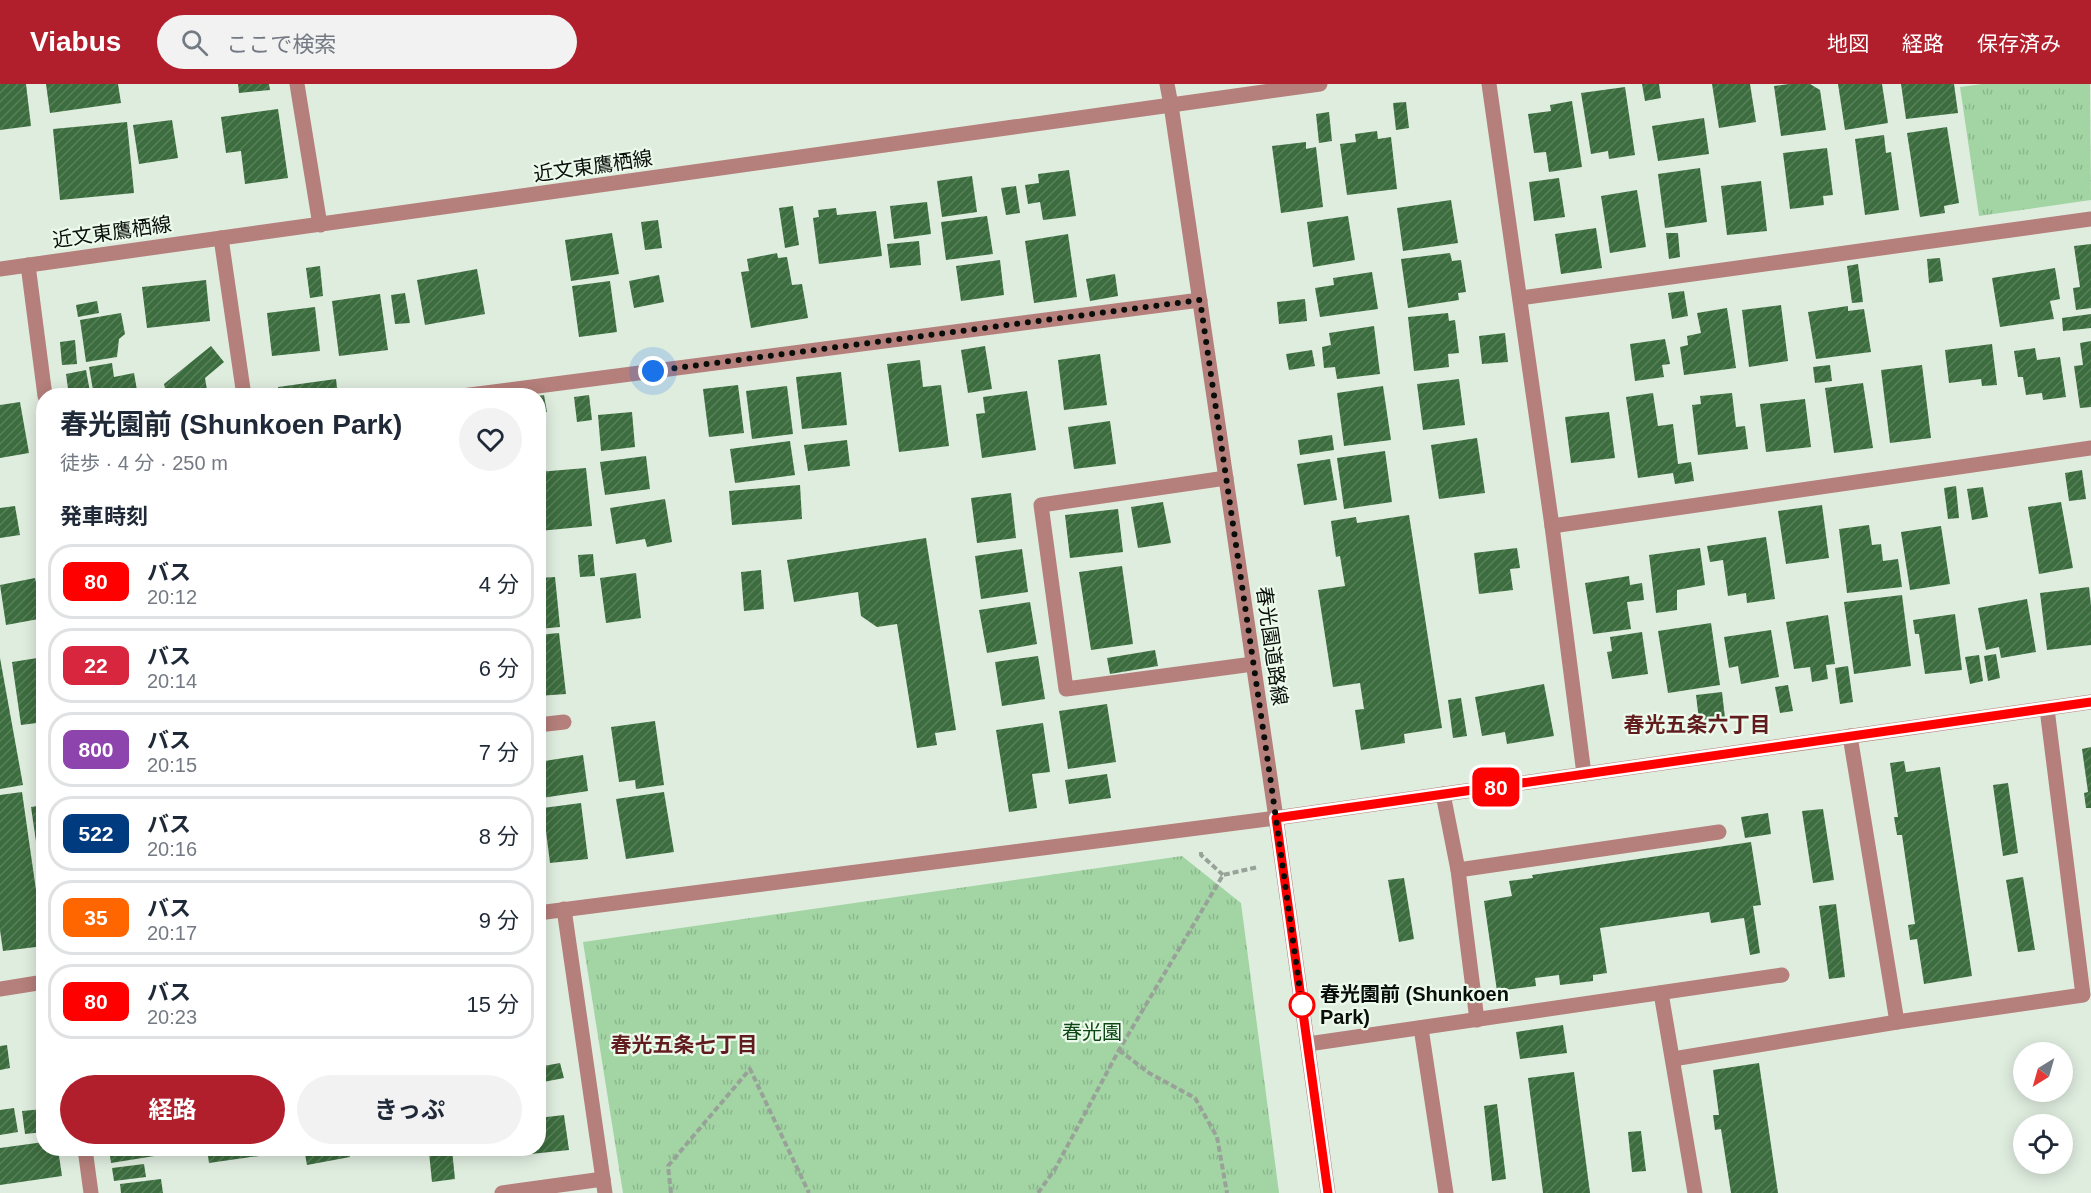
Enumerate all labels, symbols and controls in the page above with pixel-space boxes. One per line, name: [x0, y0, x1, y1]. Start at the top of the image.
search box: [157, 15, 577, 69]
text: Viabus: [30, 26, 121, 57]
icon: search: [178, 26, 211, 59]
text: ここで検索: [226, 32, 336, 57]
text: 地図: [1827, 32, 1869, 55]
text: 経路: [1902, 32, 1944, 55]
text: 保存済み: [1977, 32, 2061, 55]
street label: 近文東鷹栖線: [532, 147, 654, 185]
street label: 近文東鷹栖線: [51, 213, 173, 251]
your location: [638, 356, 668, 386]
button: heart: [459, 408, 522, 471]
text: 春光園前 (Shunkoen Park): [60, 409, 402, 440]
text: 徒歩 · 4 分 · 250 m: [60, 452, 228, 474]
text: 発車時刻: [60, 504, 148, 529]
text: バス: [147, 560, 191, 585]
text: 80: [84, 570, 108, 593]
text: 4 分: [479, 572, 519, 597]
street label: 春光園道路線: [1253, 585, 1291, 707]
text: 20:12: [147, 586, 197, 608]
text: バス: [147, 644, 191, 669]
text: 22: [84, 654, 108, 677]
text: 6 分: [479, 656, 519, 681]
text: 20:14: [147, 670, 197, 692]
district label: 春光五条六丁目: [1624, 713, 1771, 736]
text: バス: [147, 728, 191, 753]
text: 800: [78, 738, 114, 761]
text: 7 分: [479, 740, 519, 765]
text: 20:15: [147, 754, 197, 776]
line badge: 80: [1469, 768, 1523, 806]
text: 80: [1484, 776, 1508, 799]
text: バス: [147, 812, 191, 837]
text: 522: [78, 822, 114, 845]
text: 8 分: [479, 824, 519, 849]
text: 20:16: [147, 838, 197, 860]
text: バス: [147, 896, 191, 921]
text: 35: [84, 906, 108, 929]
text: 9 分: [479, 908, 519, 933]
text: 20:17: [147, 922, 197, 944]
text: バス: [147, 980, 191, 1005]
place label: 春光園前 (Shunkoen Park): [1320, 983, 1509, 1028]
text: 80: [84, 990, 108, 1013]
text: 15 分: [466, 992, 519, 1017]
marker: 春光園前 (Shunkoen Park): [1289, 992, 1315, 1018]
text: 20:23: [147, 1006, 197, 1028]
park label: 春光園: [1062, 1021, 1122, 1043]
district label: 春光五条七丁目: [611, 1033, 758, 1056]
north arrow: [2013, 1042, 2073, 1102]
map controls: [2013, 1042, 2073, 1174]
button: 経路: [60, 1075, 285, 1144]
button: きっぷ: [297, 1075, 522, 1144]
button: locate: [2013, 1114, 2073, 1174]

